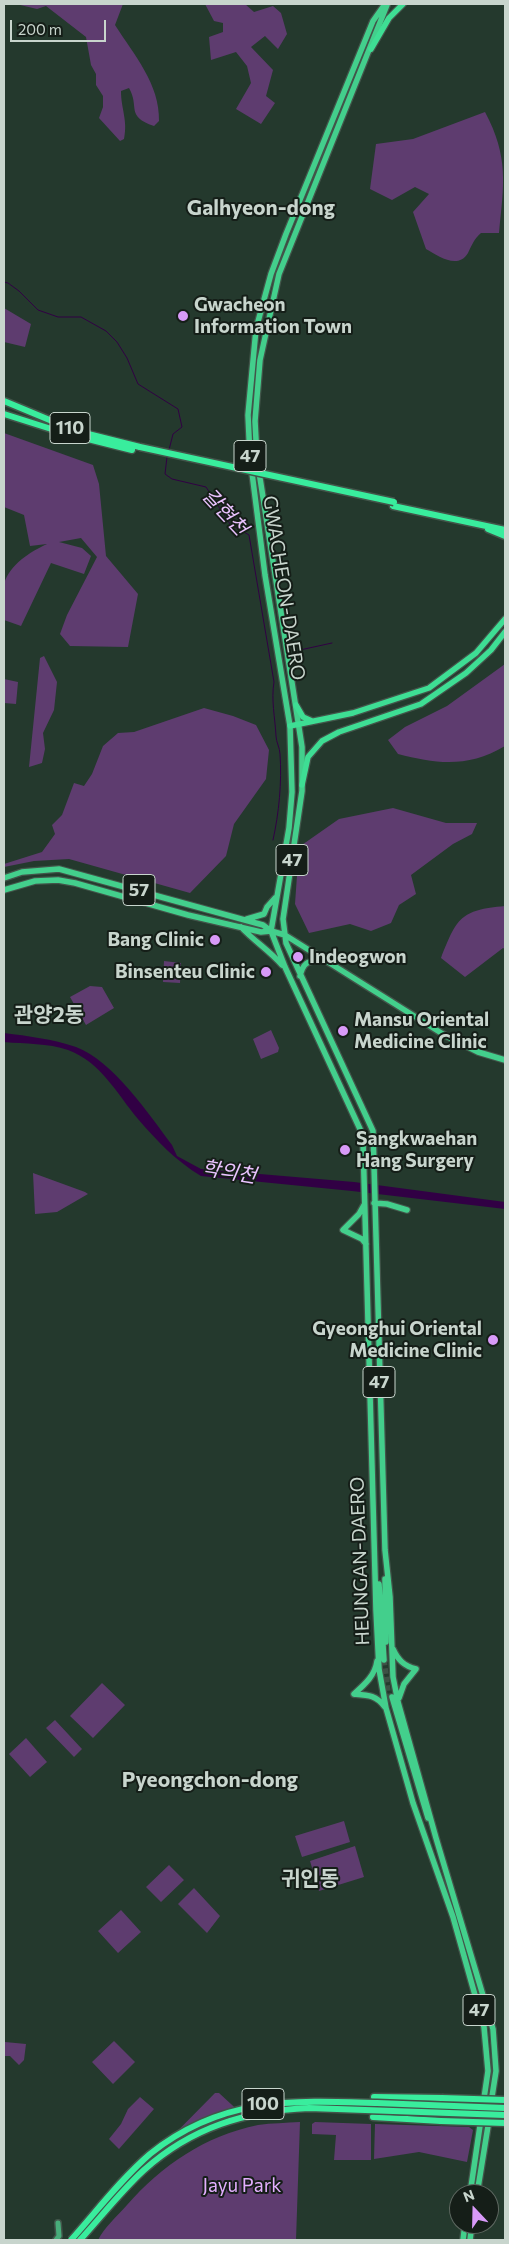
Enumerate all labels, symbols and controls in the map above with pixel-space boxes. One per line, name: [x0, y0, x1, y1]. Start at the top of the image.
scale bar: [12, 10, 109, 42]
text: 200 m: [18, 20, 62, 38]
district label: Galhyeon-dong: [187, 195, 335, 221]
place label: Gwacheon Information Town: [194, 294, 352, 338]
marker: Gwacheon Information Town: [176, 309, 190, 323]
road number: 110: [50, 412, 90, 443]
road number: 47: [234, 441, 266, 472]
water label: 갈현천: [197, 484, 253, 540]
street label: GWACHEON-DAERO: [258, 494, 310, 682]
road number: 47: [276, 844, 308, 876]
road number: 57: [123, 874, 155, 906]
place label: Bang Clinic: [107, 929, 204, 951]
marker: Bang Clinic: [208, 933, 222, 947]
place label: Indeogwon: [309, 946, 407, 968]
marker: Indeogwon: [291, 950, 305, 964]
place label: Binsenteu Clinic: [115, 961, 255, 983]
marker: Binsenteu Clinic: [259, 965, 273, 979]
district label: 관양2동: [14, 1002, 84, 1028]
place label: Mansu Oriental Medicine Clinic: [354, 1009, 489, 1053]
marker: Mansu Oriental Medicine Clinic: [336, 1024, 350, 1038]
place label: Sangkwaehan Hang Surgery: [356, 1128, 477, 1172]
marker: Sangkwaehan Hang Surgery: [338, 1143, 352, 1157]
water label: 학의천: [200, 1156, 258, 1188]
place label: Gyeonghui Oriental Medicine Clinic: [312, 1318, 482, 1362]
marker: Gyeonghui Oriental Medicine Clinic: [486, 1333, 500, 1347]
road number: 47: [363, 1366, 395, 1398]
street label: HEUNGAN-DAERO: [346, 1476, 374, 1646]
district label: Pyeongchon-dong: [122, 1767, 298, 1793]
district label: 귀인동: [281, 1866, 339, 1892]
road number: 47: [463, 1994, 495, 2026]
road number: 100: [242, 2088, 284, 2120]
park label: Jayu Park: [202, 2175, 282, 2197]
north arrow: [449, 2184, 499, 2234]
text: N: [461, 2186, 477, 2205]

